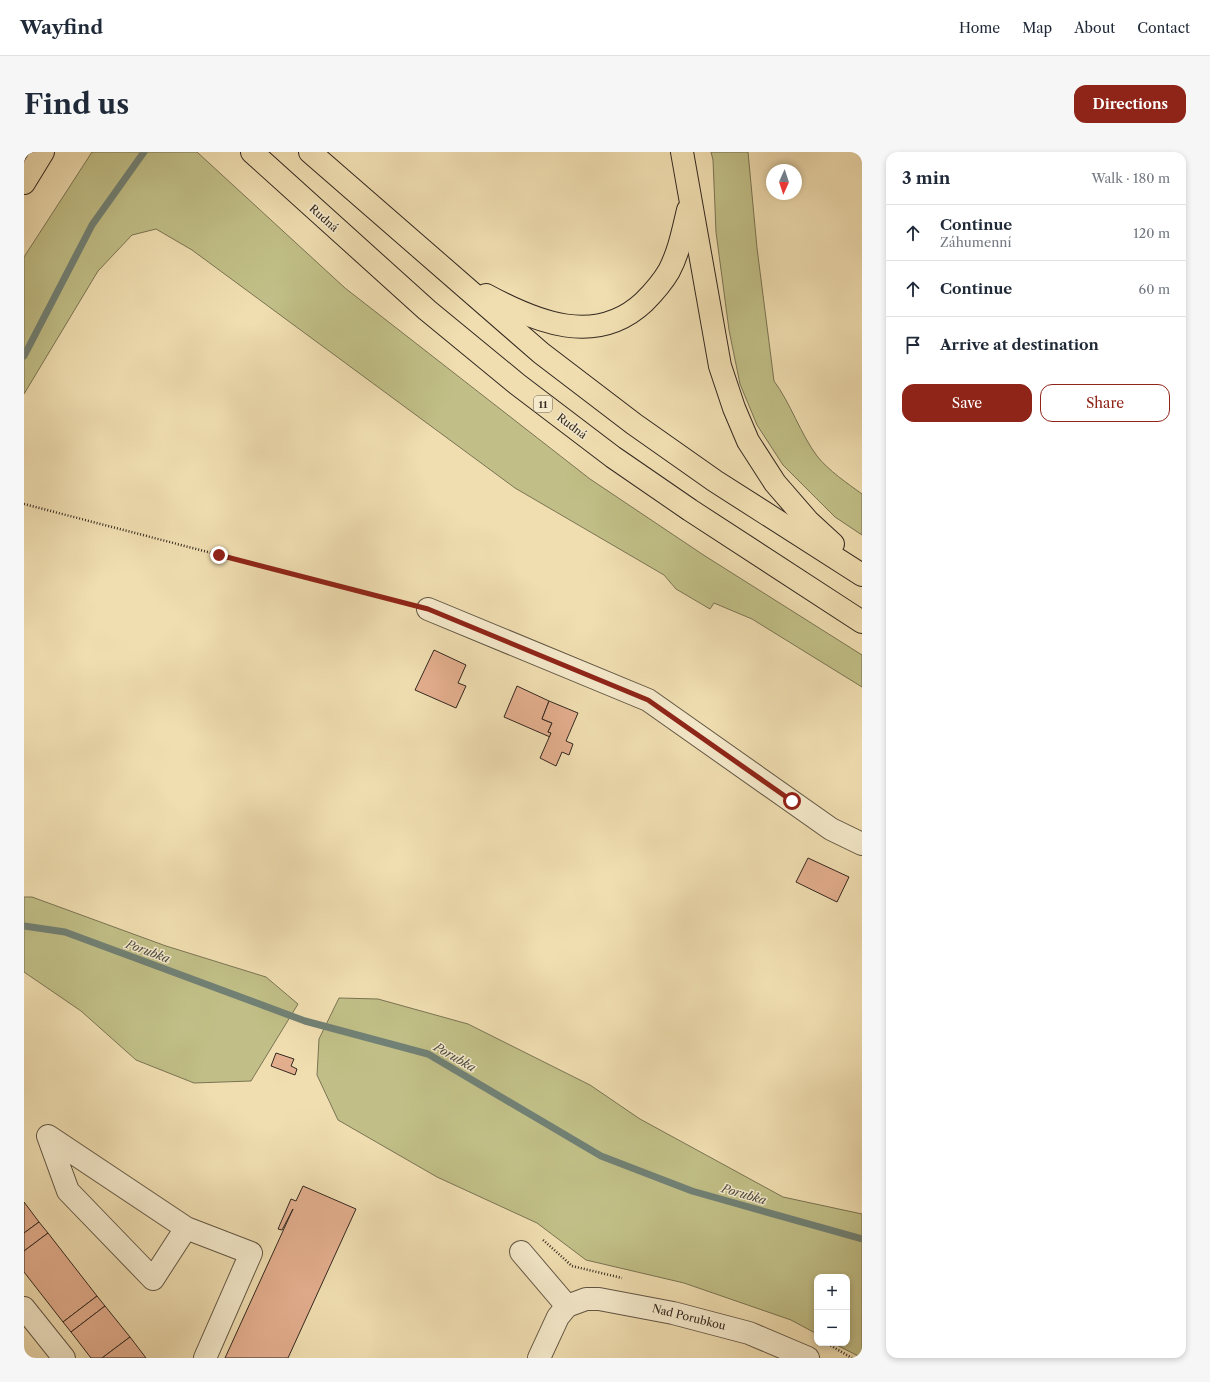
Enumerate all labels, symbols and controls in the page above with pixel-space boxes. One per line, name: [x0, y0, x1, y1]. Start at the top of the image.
text: Wayfind: [20, 16, 103, 39]
text: Home: [959, 19, 1000, 37]
text: Map: [1022, 19, 1052, 37]
text: About: [1074, 19, 1115, 37]
text: Contact: [1137, 19, 1190, 37]
button: Directions: [1074, 85, 1186, 123]
text: Find us: [24, 87, 129, 121]
north arrow: [766, 164, 802, 200]
text: 3 min: [902, 168, 951, 188]
text: Walk · 180 m: [1091, 170, 1170, 186]
street label: Rudná: [307, 201, 342, 235]
text: Continue: [940, 215, 1012, 234]
icon: ahead: [902, 222, 924, 244]
text: 120 m: [1133, 225, 1170, 241]
text: Záhumenní: [940, 234, 1011, 250]
icon: ahead: [902, 278, 924, 300]
text: Continue: [940, 279, 1012, 298]
text: 60 m: [1139, 281, 1170, 297]
icon: arrive: [902, 334, 924, 356]
text: Arrive at destination: [940, 335, 1099, 354]
button: Save: [902, 384, 1032, 422]
button: Share: [1040, 384, 1170, 422]
road number: 11: [534, 396, 552, 412]
street label: Rudná: [554, 410, 590, 442]
route end: [210, 546, 228, 564]
route start: [783, 792, 801, 810]
water label: Porubka: [123, 936, 172, 966]
water label: Porubka: [431, 1039, 479, 1075]
water label: Porubka: [719, 1180, 768, 1208]
map controls: [814, 1274, 850, 1346]
button: +: [814, 1274, 850, 1310]
street label: Nad Porubkou: [651, 1301, 728, 1333]
button: −: [814, 1310, 850, 1346]

